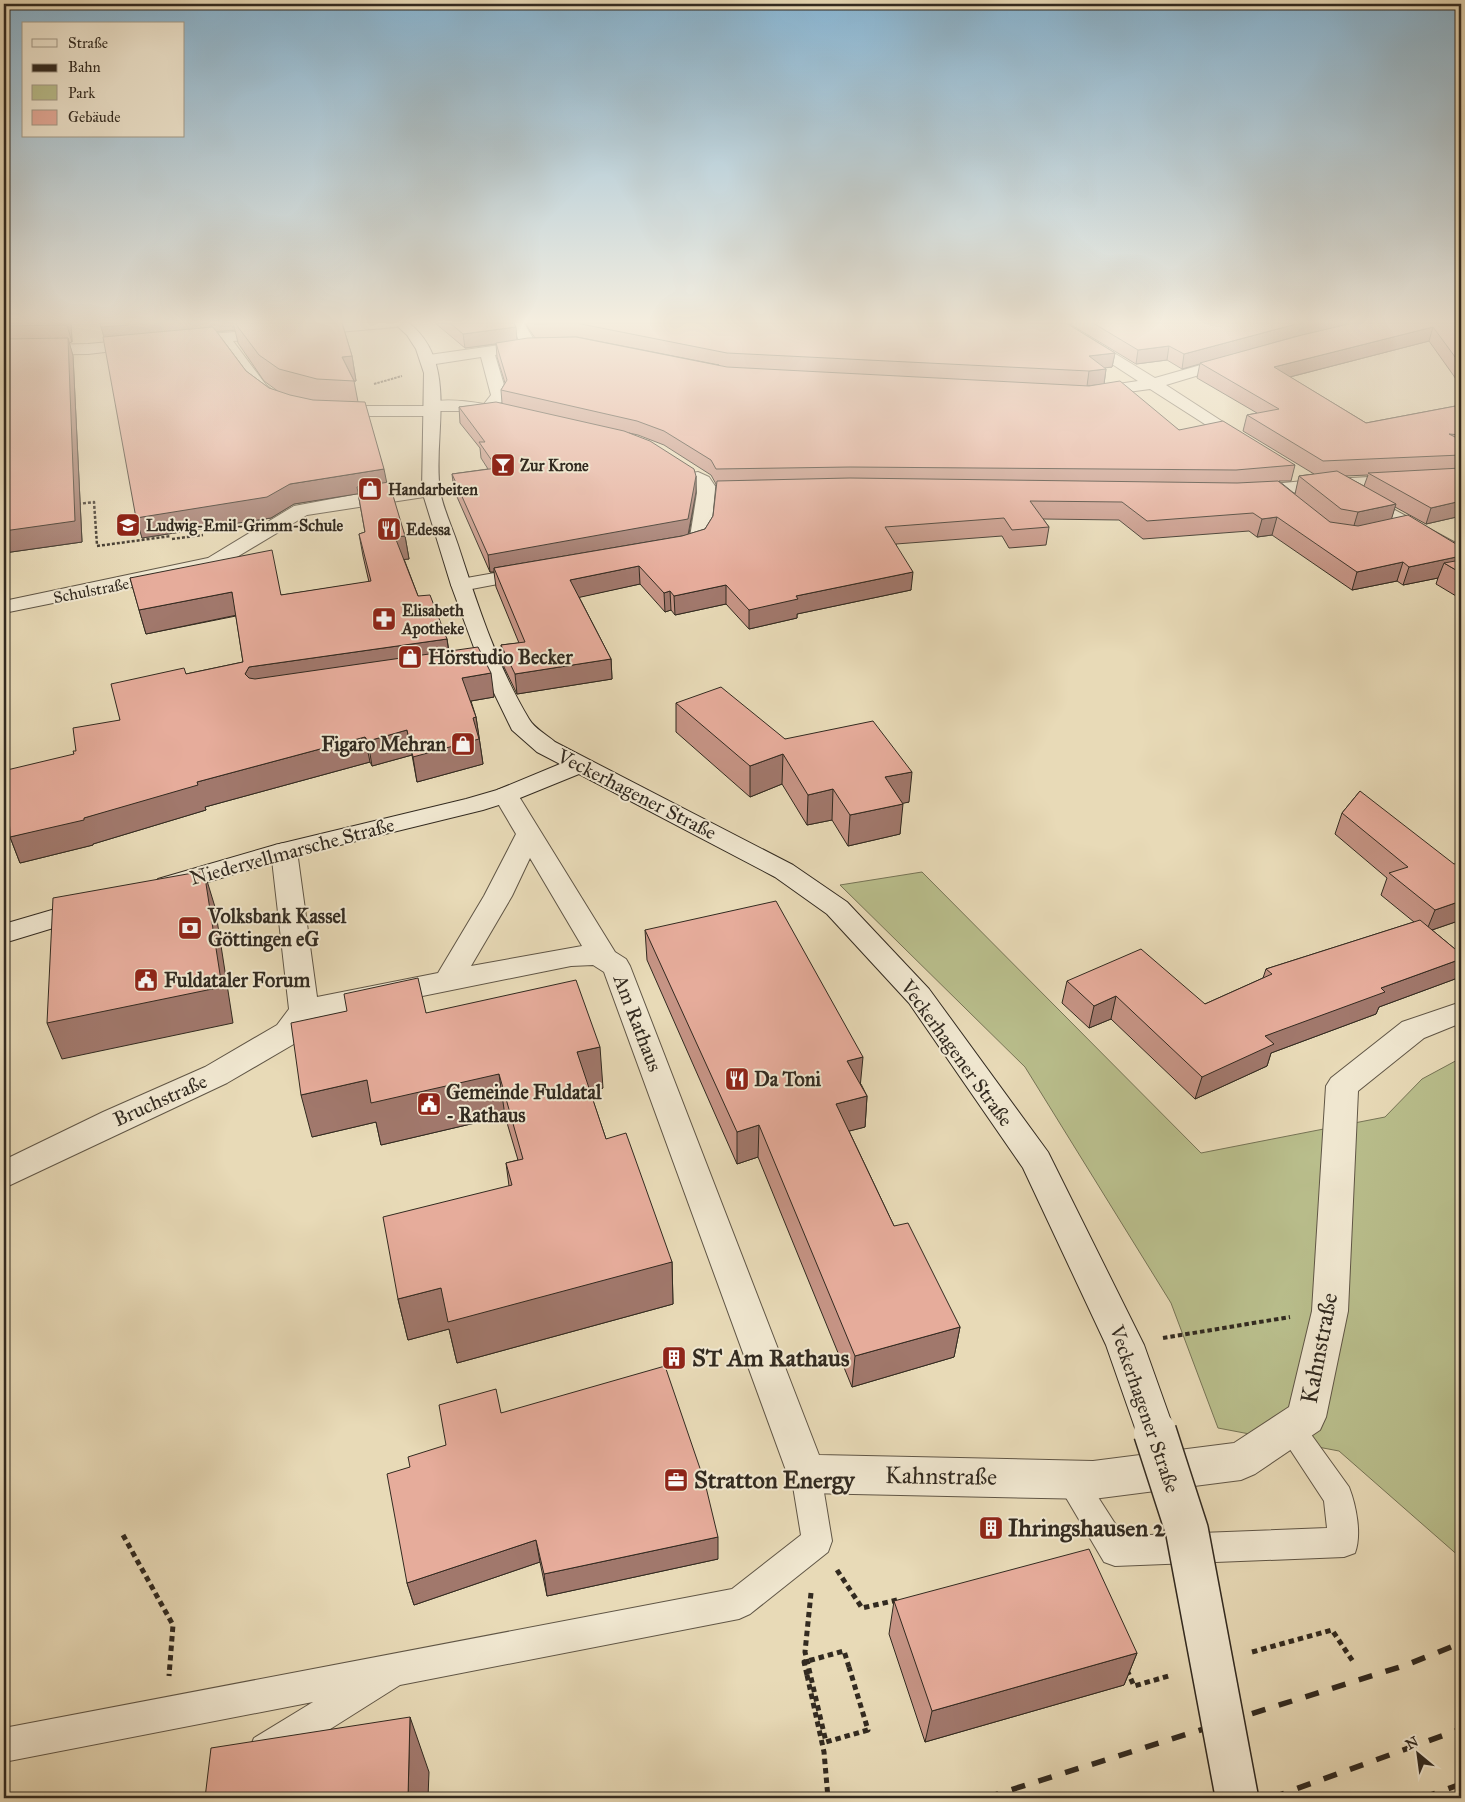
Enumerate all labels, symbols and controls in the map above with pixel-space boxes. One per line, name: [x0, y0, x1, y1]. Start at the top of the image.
legend: [22, 22, 185, 138]
text: Straße: [68, 34, 108, 52]
text: Bahn: [68, 58, 101, 76]
text: Park: [68, 84, 95, 102]
text: Gebäude: [68, 108, 121, 126]
bar icon: Zur Krone: [490, 452, 516, 478]
place label: Zur Krone: [520, 456, 589, 475]
shop icon: Handarbeiten: [357, 476, 383, 502]
place label: Handarbeiten: [388, 480, 478, 499]
school or university icon: Ludwig-Emil-Grimm-Schule: [115, 512, 141, 538]
place label: Ludwig-Emil-Grimm-Schule: [146, 516, 344, 536]
restaurant icon: Edessa: [376, 516, 402, 542]
place label: Edessa: [406, 520, 452, 539]
street label: Schulstraße: [52, 574, 131, 607]
place label: Elisabeth Apotheke: [401, 601, 464, 639]
pharmacy icon: Elisabeth Apotheke: [371, 606, 397, 632]
shop icon: Hörstudio Becker: [397, 644, 423, 670]
place label: Hörstudio Becker: [428, 645, 573, 669]
shop icon: Figaro Mehran: [450, 731, 476, 757]
place label: Figaro Mehran: [321, 732, 446, 757]
street label: Veckerhagener Straße: [552, 743, 721, 845]
street label: Niedervellmarsche Straße: [187, 812, 397, 890]
place label: Volksbank Kassel Göttingen eG: [207, 904, 347, 952]
bank icon: Volksbank Kassel Göttingen eG: [177, 915, 203, 941]
public building icon: Fuldataler Forum: [133, 967, 159, 993]
place label: Fuldataler Forum: [164, 968, 310, 992]
street label: Am Rathaus: [608, 970, 667, 1075]
street label: Veckerhagener Straße: [894, 974, 1018, 1132]
restaurant icon: Da Toni: [724, 1066, 750, 1092]
place label: Da Toni: [754, 1067, 822, 1091]
street label: Bruchstraße: [109, 1069, 211, 1131]
place label: Gemeinde Fuldatal - Rathaus: [446, 1080, 602, 1127]
public building icon: Gemeinde Fuldatal - Rathaus: [416, 1091, 442, 1117]
street label: Kahnstraße: [1294, 1290, 1344, 1406]
street label: Veckerhagener Straße: [1104, 1321, 1185, 1496]
place label: ST Am Rathaus: [692, 1343, 850, 1373]
building icon: ST Am Rathaus: [661, 1345, 687, 1371]
street label: Kahnstraße: [885, 1460, 997, 1492]
place label: Stratton Energy: [694, 1465, 856, 1495]
office icon: Stratton Energy: [663, 1467, 689, 1493]
place label: Ihringshausen 2: [1008, 1513, 1166, 1543]
building icon: Ihringshausen 2: [978, 1515, 1004, 1541]
north arrow: [1392, 1730, 1442, 1780]
text: N: [1403, 1733, 1421, 1753]

